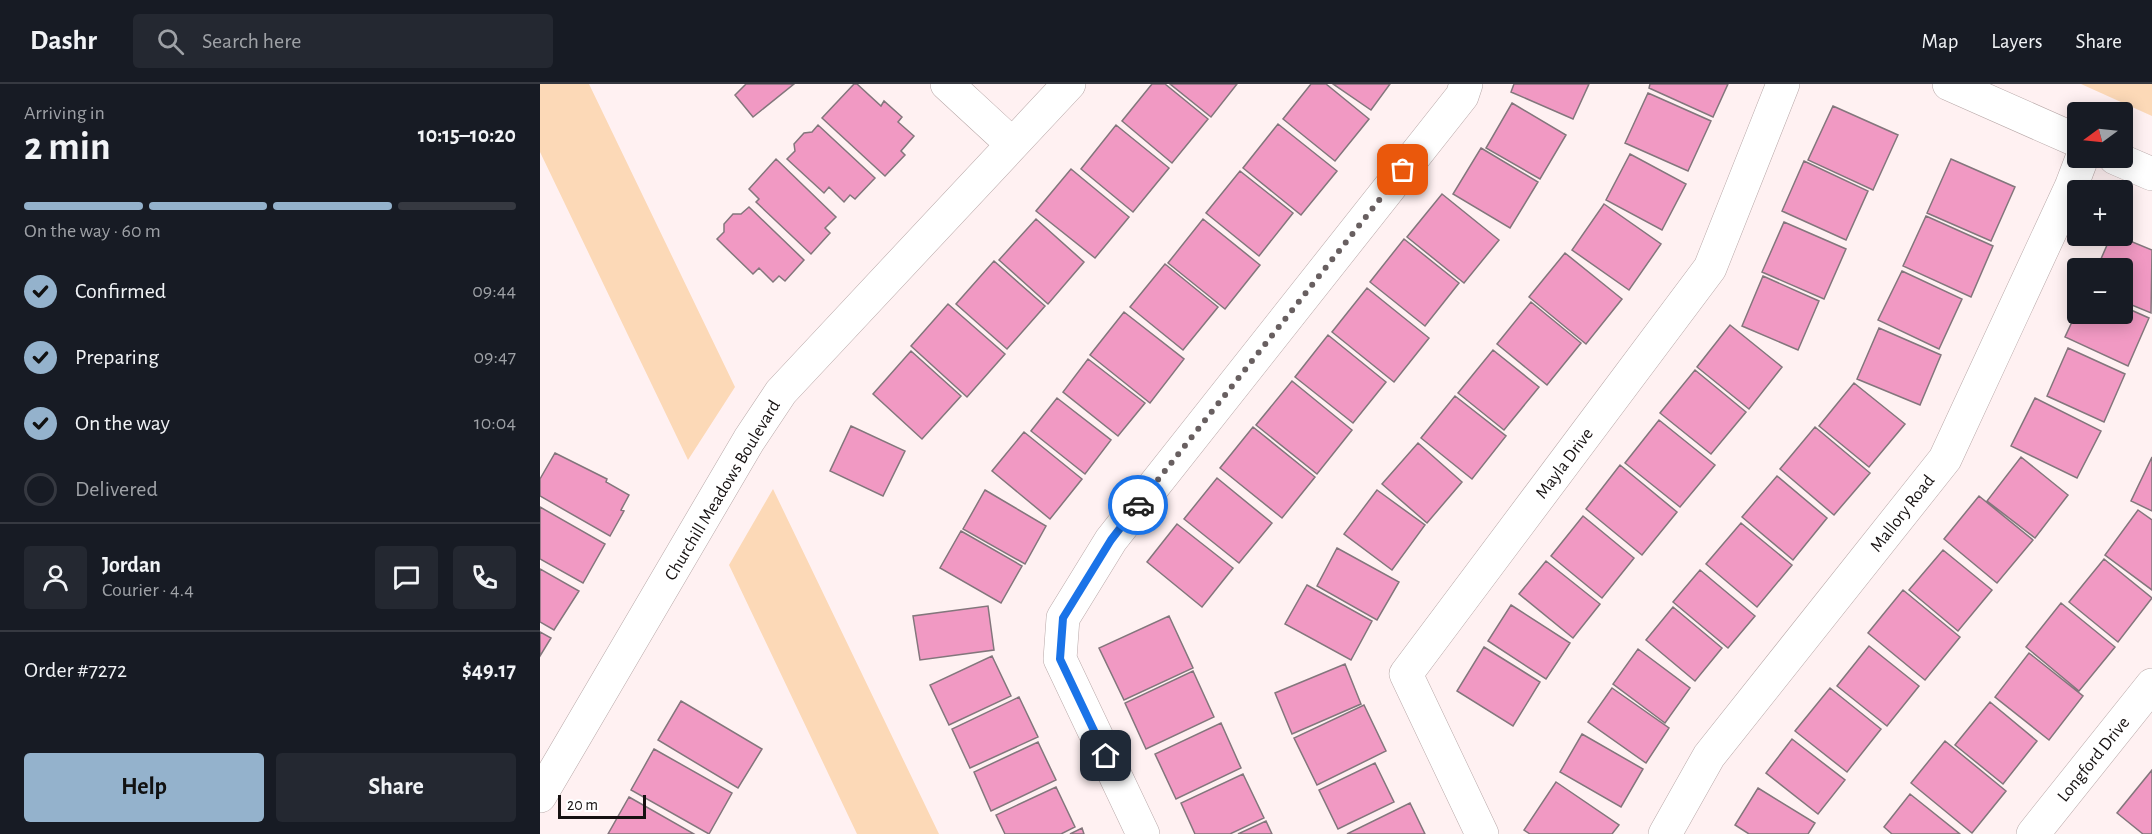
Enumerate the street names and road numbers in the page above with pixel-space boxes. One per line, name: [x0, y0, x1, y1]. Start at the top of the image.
street label: Churchill Meadows Boulevard: [662, 397, 784, 584]
street label: Mayla Drive: [1533, 425, 1597, 502]
street label: Mallory Road: [1867, 472, 1938, 556]
street label: Longford Drive: [2054, 714, 2133, 805]

